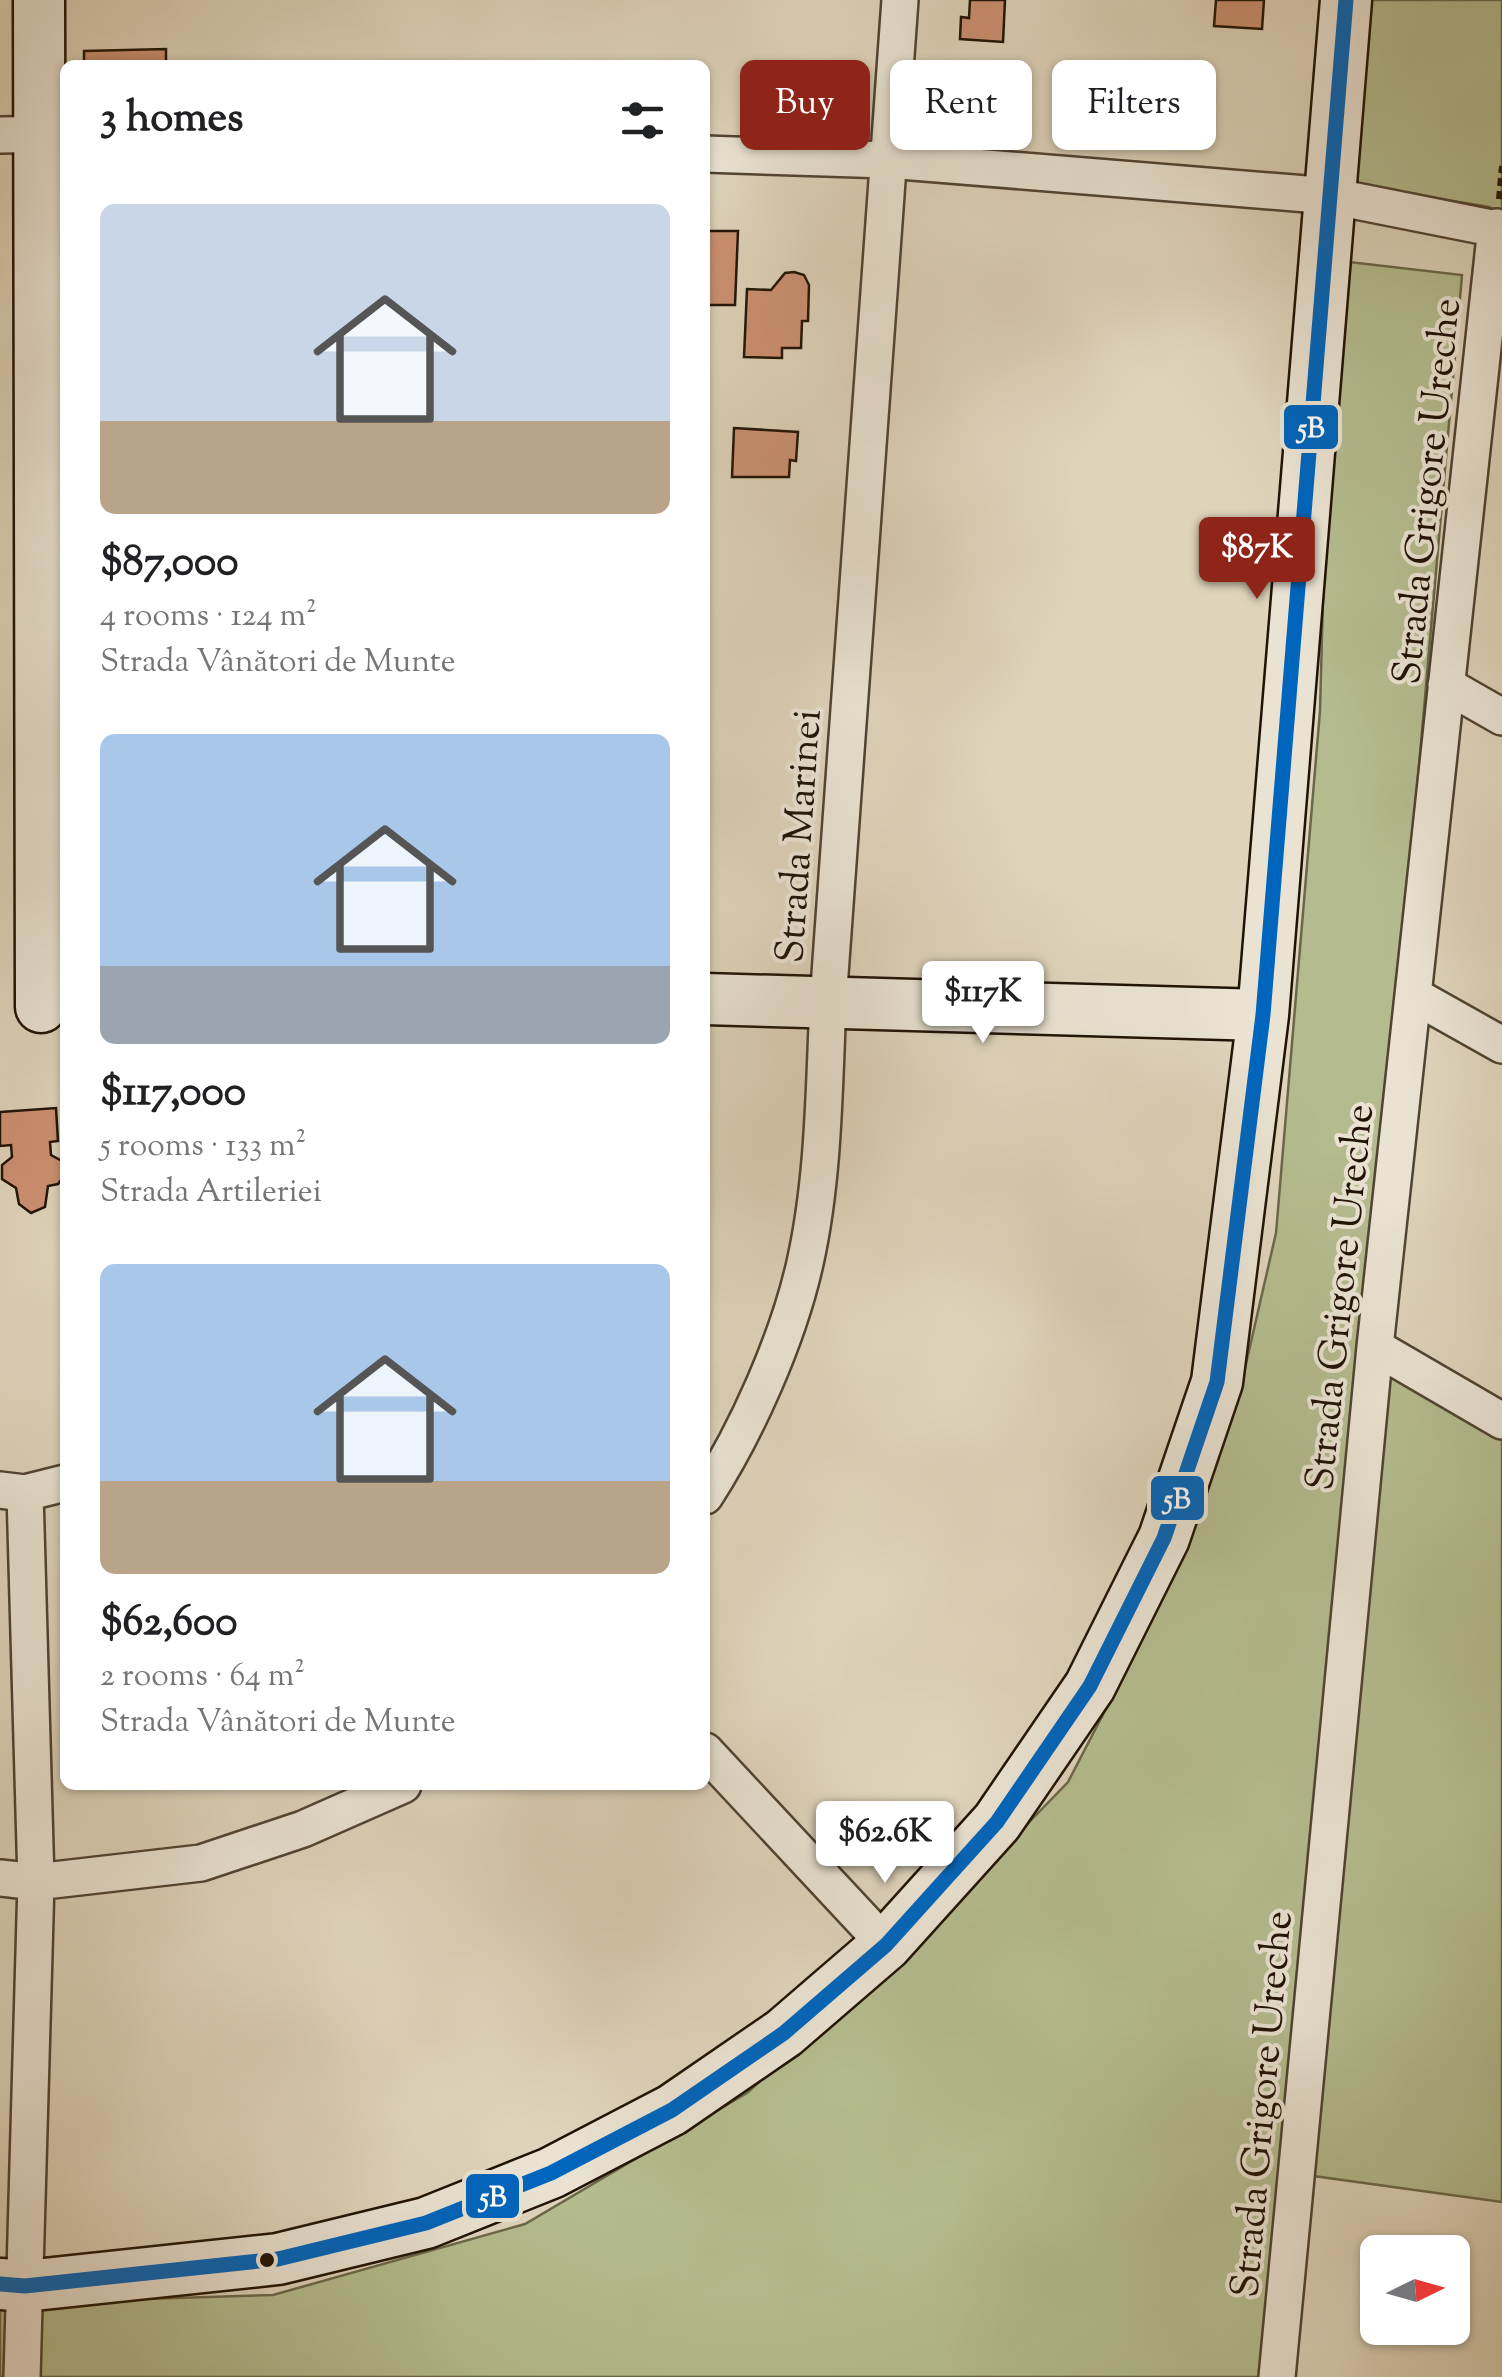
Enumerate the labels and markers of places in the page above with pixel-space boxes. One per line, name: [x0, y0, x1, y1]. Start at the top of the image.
pin: $87K: [1198, 517, 1316, 602]
pin: $117K: [913, 961, 1053, 1046]
pin: $62.6K: [804, 1801, 966, 1886]
unlabelled marker: [257, 2250, 277, 2270]

